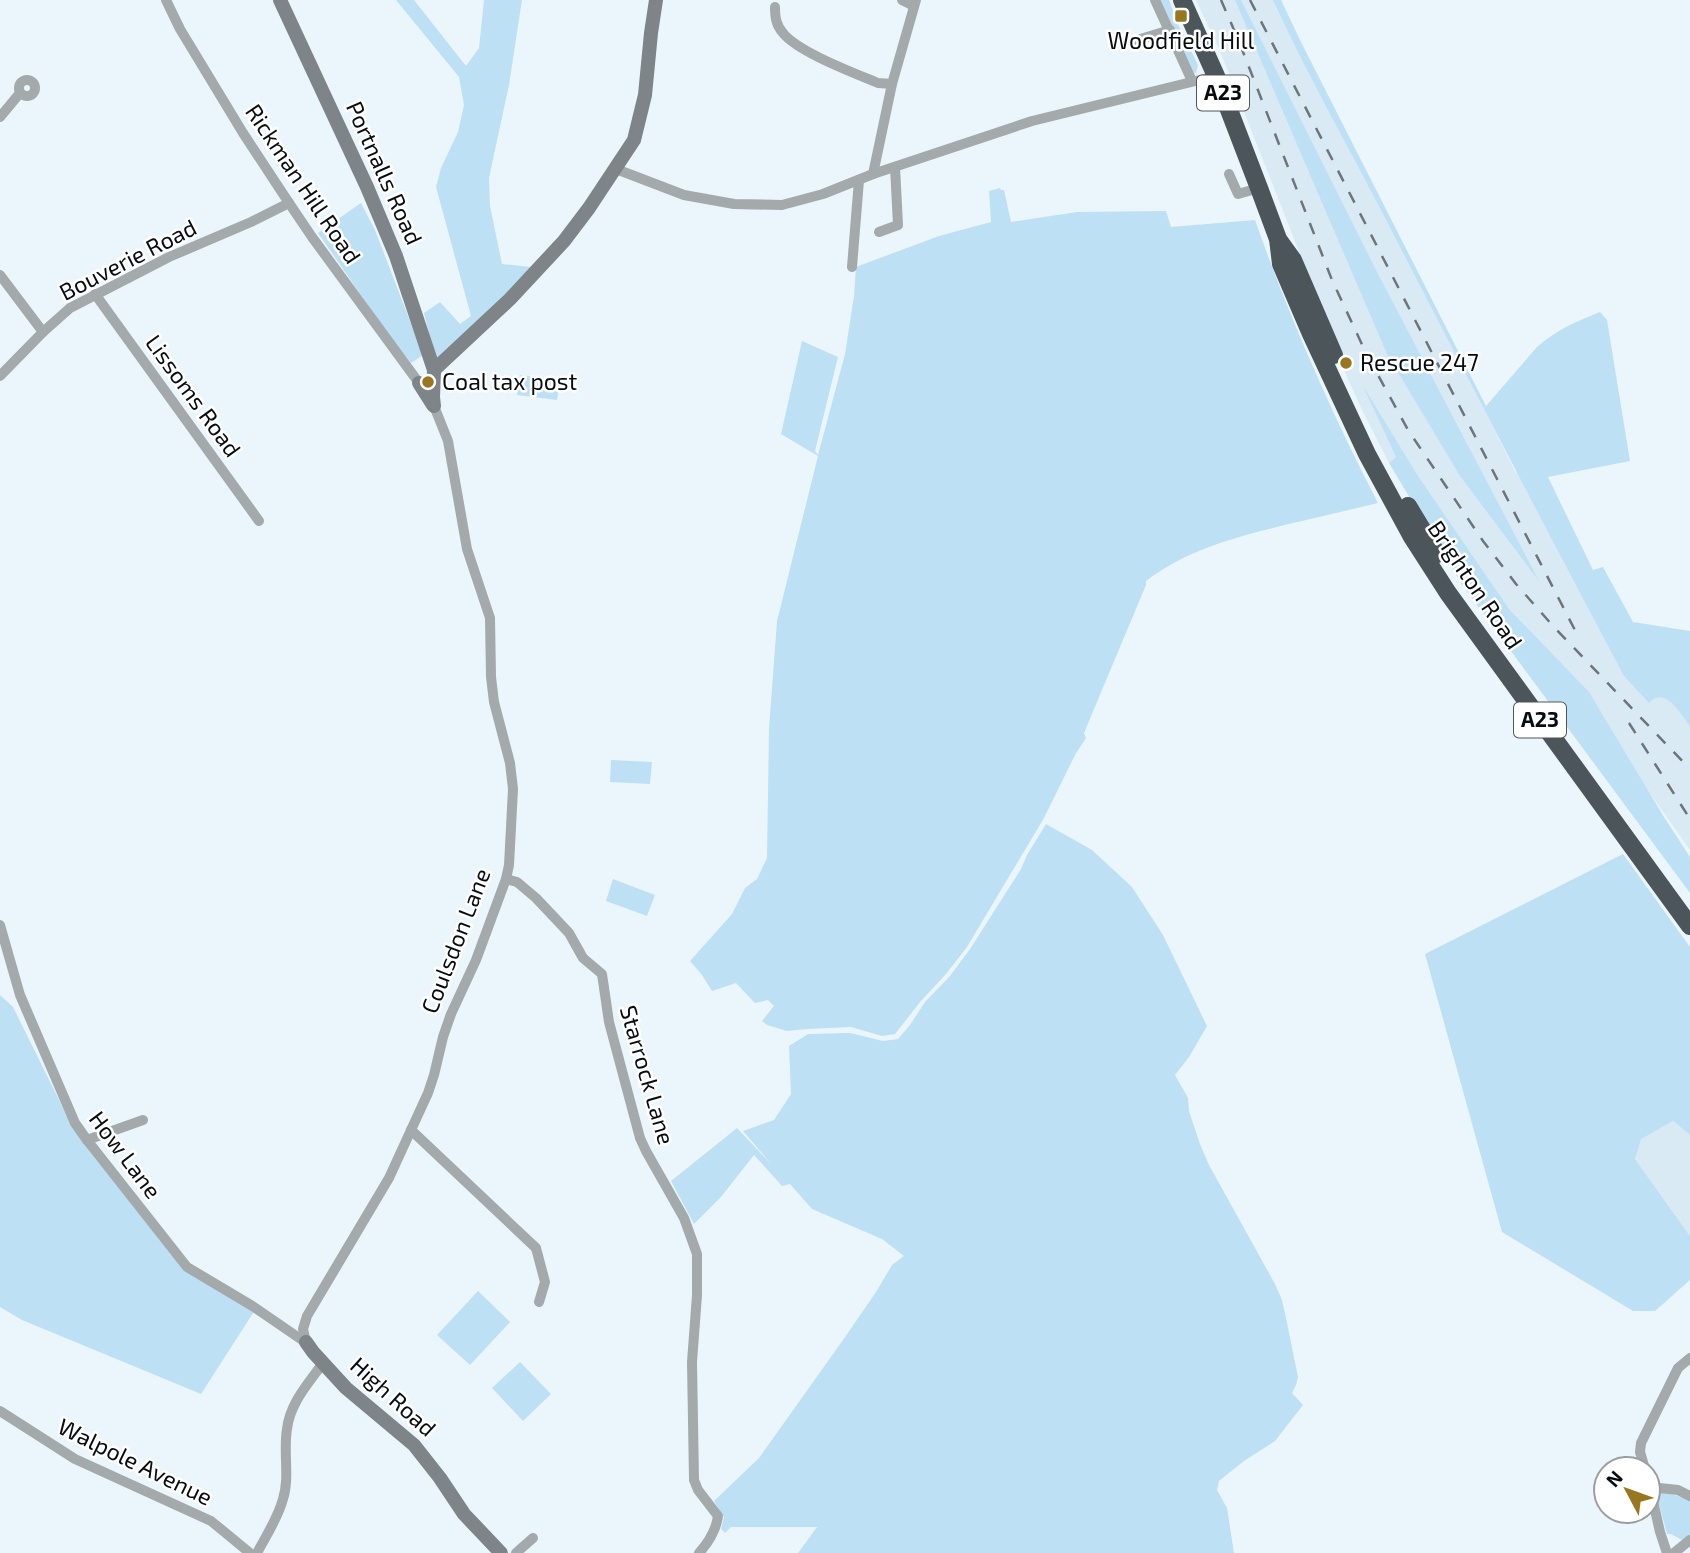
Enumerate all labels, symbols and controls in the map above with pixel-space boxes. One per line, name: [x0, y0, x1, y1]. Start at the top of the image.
marker: Woodfield Hill: [1173, 8, 1189, 24]
place label: Woodfield Hill: [1108, 26, 1255, 54]
road number: A23: [1197, 76, 1249, 110]
street label: Portnalls Road: [341, 97, 429, 249]
street label: Rickman Hill Road: [240, 98, 368, 269]
street label: Bouverie Road: [54, 213, 201, 306]
street label: Lissoms Road: [140, 329, 247, 462]
place label: Rescue 247: [1360, 348, 1479, 376]
marker: Rescue 247: [1338, 355, 1354, 371]
place label: Coal tax post: [442, 367, 578, 395]
marker: Coal tax post: [420, 374, 436, 390]
street label: Brighton Road: [1423, 515, 1529, 654]
road number: A23: [1514, 702, 1566, 738]
street label: Coulsdon Lane: [415, 864, 495, 1017]
street label: Starrock Lane: [615, 1002, 681, 1148]
street label: How Lane: [84, 1105, 168, 1204]
street label: High Road: [345, 1351, 442, 1442]
street label: Walpole Avenue: [54, 1412, 217, 1511]
north arrow: [1592, 1455, 1662, 1525]
text: N: [1601, 1466, 1627, 1491]

